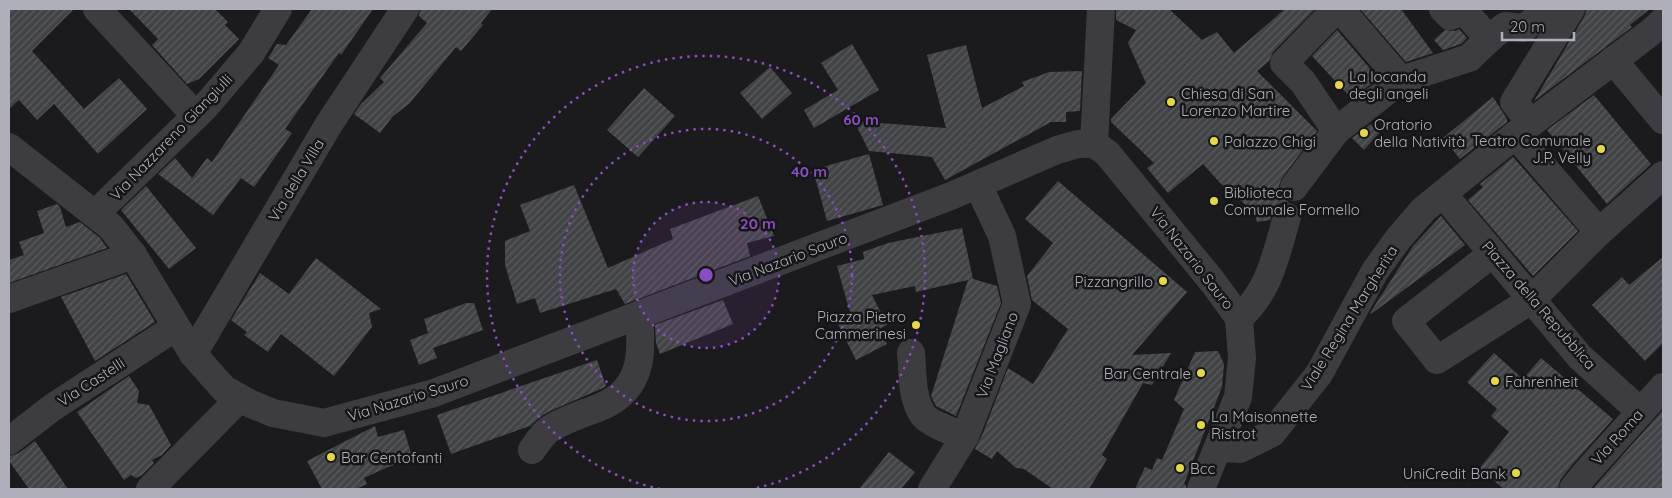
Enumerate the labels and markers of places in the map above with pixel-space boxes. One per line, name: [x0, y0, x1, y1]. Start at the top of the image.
place label: La locanda degli angeli: [1349, 67, 1429, 103]
marker: La locanda degli angeli: [1333, 79, 1345, 91]
place label: Chiesa di San Lorenzo Martire: [1181, 84, 1290, 120]
marker: Chiesa di San Lorenzo Martire: [1165, 96, 1177, 108]
place label: Oratorio della Natività: [1374, 115, 1465, 151]
marker: Oratorio della Natività: [1358, 127, 1370, 139]
place label: Teatro Comunale J.P. Velly: [1472, 131, 1591, 167]
place label: Palazzo Chigi: [1224, 132, 1316, 151]
marker: Palazzo Chigi: [1208, 135, 1220, 147]
marker: Teatro Comunale J.P. Velly: [1595, 143, 1607, 155]
place label: Biblioteca Comunale Formello: [1224, 183, 1360, 219]
marker: Biblioteca Comunale Formello: [1208, 195, 1220, 207]
centre of rings: [697, 266, 715, 284]
place label: Pizzangrillo: [1075, 272, 1153, 291]
marker: Pizzangrillo: [1157, 275, 1169, 287]
place label: Piazza Pietro Cammerinesi: [815, 307, 906, 343]
marker: Piazza Pietro Cammerinesi: [910, 319, 922, 331]
place label: Bar Centrale: [1104, 364, 1191, 383]
marker: Bar Centrale: [1195, 367, 1207, 379]
place label: Fahrenheit: [1505, 372, 1579, 391]
marker: Fahrenheit: [1489, 375, 1501, 387]
place label: La Maisonnette Ristrot: [1211, 407, 1317, 443]
marker: La Maisonnette Ristrot: [1195, 419, 1207, 431]
place label: Bar Centofanti: [341, 448, 442, 467]
marker: Bar Centofanti: [325, 451, 337, 463]
place label: Bcc: [1190, 459, 1216, 478]
marker: Bcc: [1174, 462, 1186, 474]
place label: UniCredit Bank: [1403, 464, 1506, 483]
marker: UniCredit Bank: [1510, 467, 1522, 479]

